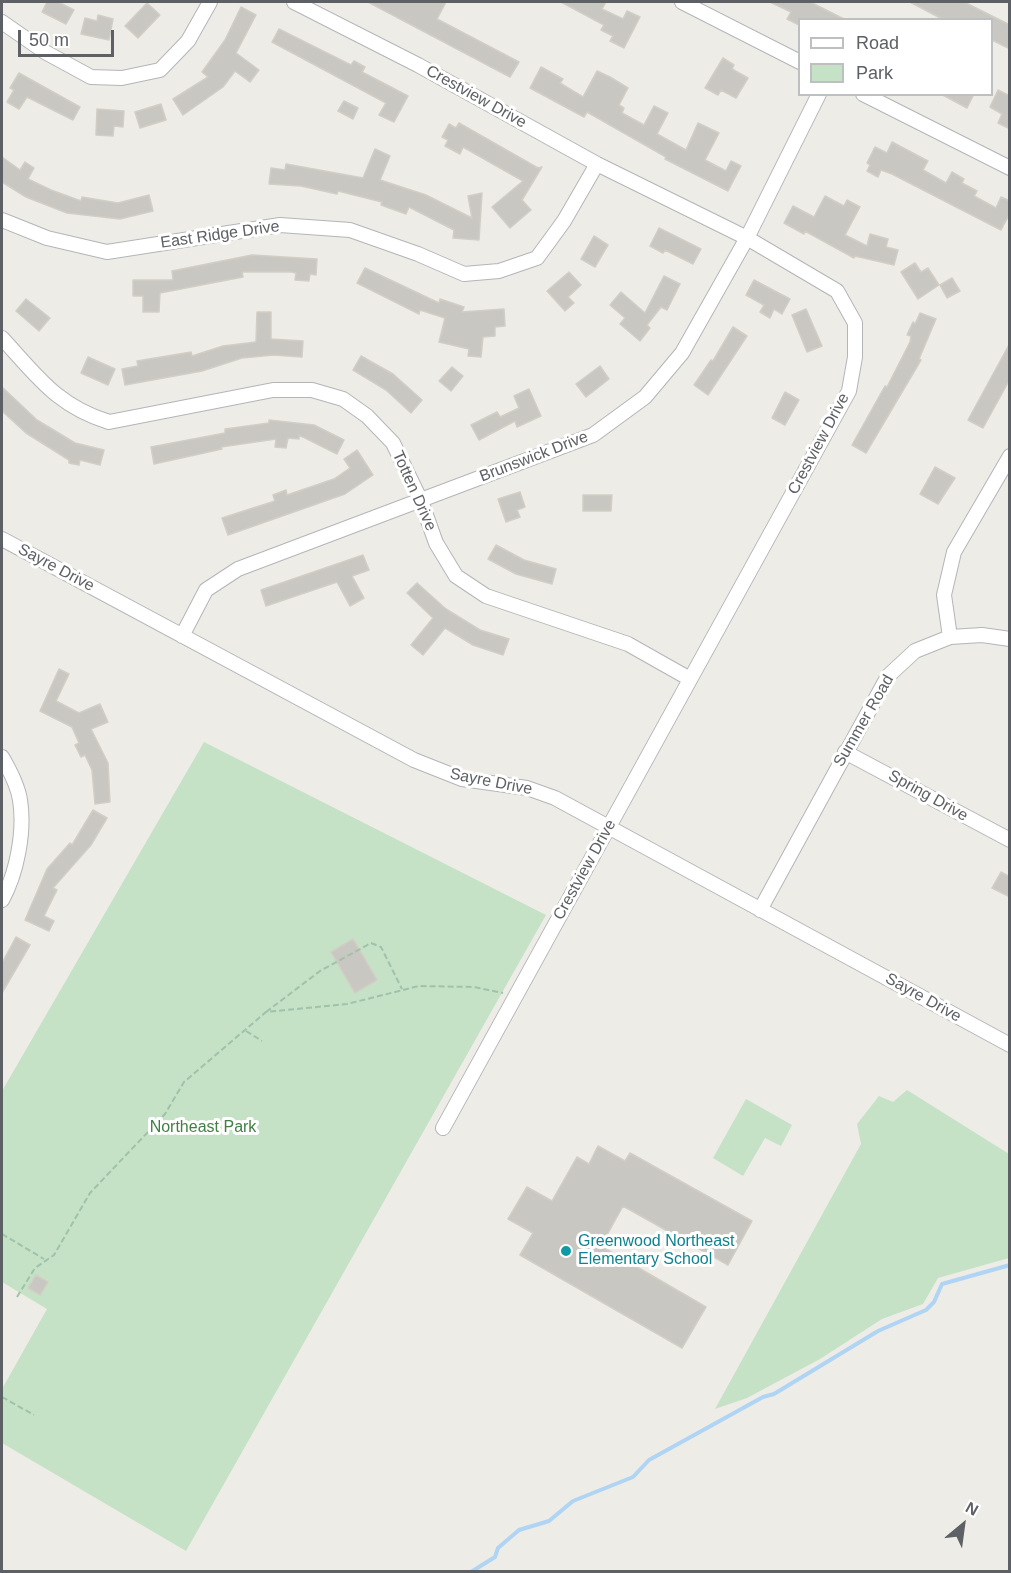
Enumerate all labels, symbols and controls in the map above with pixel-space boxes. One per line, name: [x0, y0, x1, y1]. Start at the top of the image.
scale bar: [21, 18, 117, 56]
legend: [798, 18, 993, 96]
text: 50 m: [29, 30, 69, 50]
text: Road: [856, 33, 899, 53]
street label: Crestview Drive: [422, 61, 530, 133]
text: Park: [856, 63, 893, 83]
street label: East Ridge Drive: [159, 217, 281, 253]
street label: Crestview Drive: [784, 390, 854, 498]
street label: Brunswick Drive: [477, 427, 591, 487]
street label: Totten Drive: [388, 448, 440, 534]
street label: Sayre Drive: [15, 540, 97, 596]
street label: Summer Road: [830, 672, 898, 770]
street label: Sayre Drive: [448, 765, 534, 799]
street label: Spring Drive: [885, 766, 971, 826]
street label: Crestview Drive: [549, 816, 621, 924]
street label: Sayre Drive: [882, 969, 964, 1027]
park label: Northeast Park: [150, 1118, 256, 1138]
place label: Greenwood Northeast Elementary School: [578, 1232, 735, 1270]
marker: Greenwood Northeast Elementary School: [559, 1244, 573, 1258]
north arrow: [933, 1495, 993, 1555]
text: N: [963, 1499, 981, 1519]

